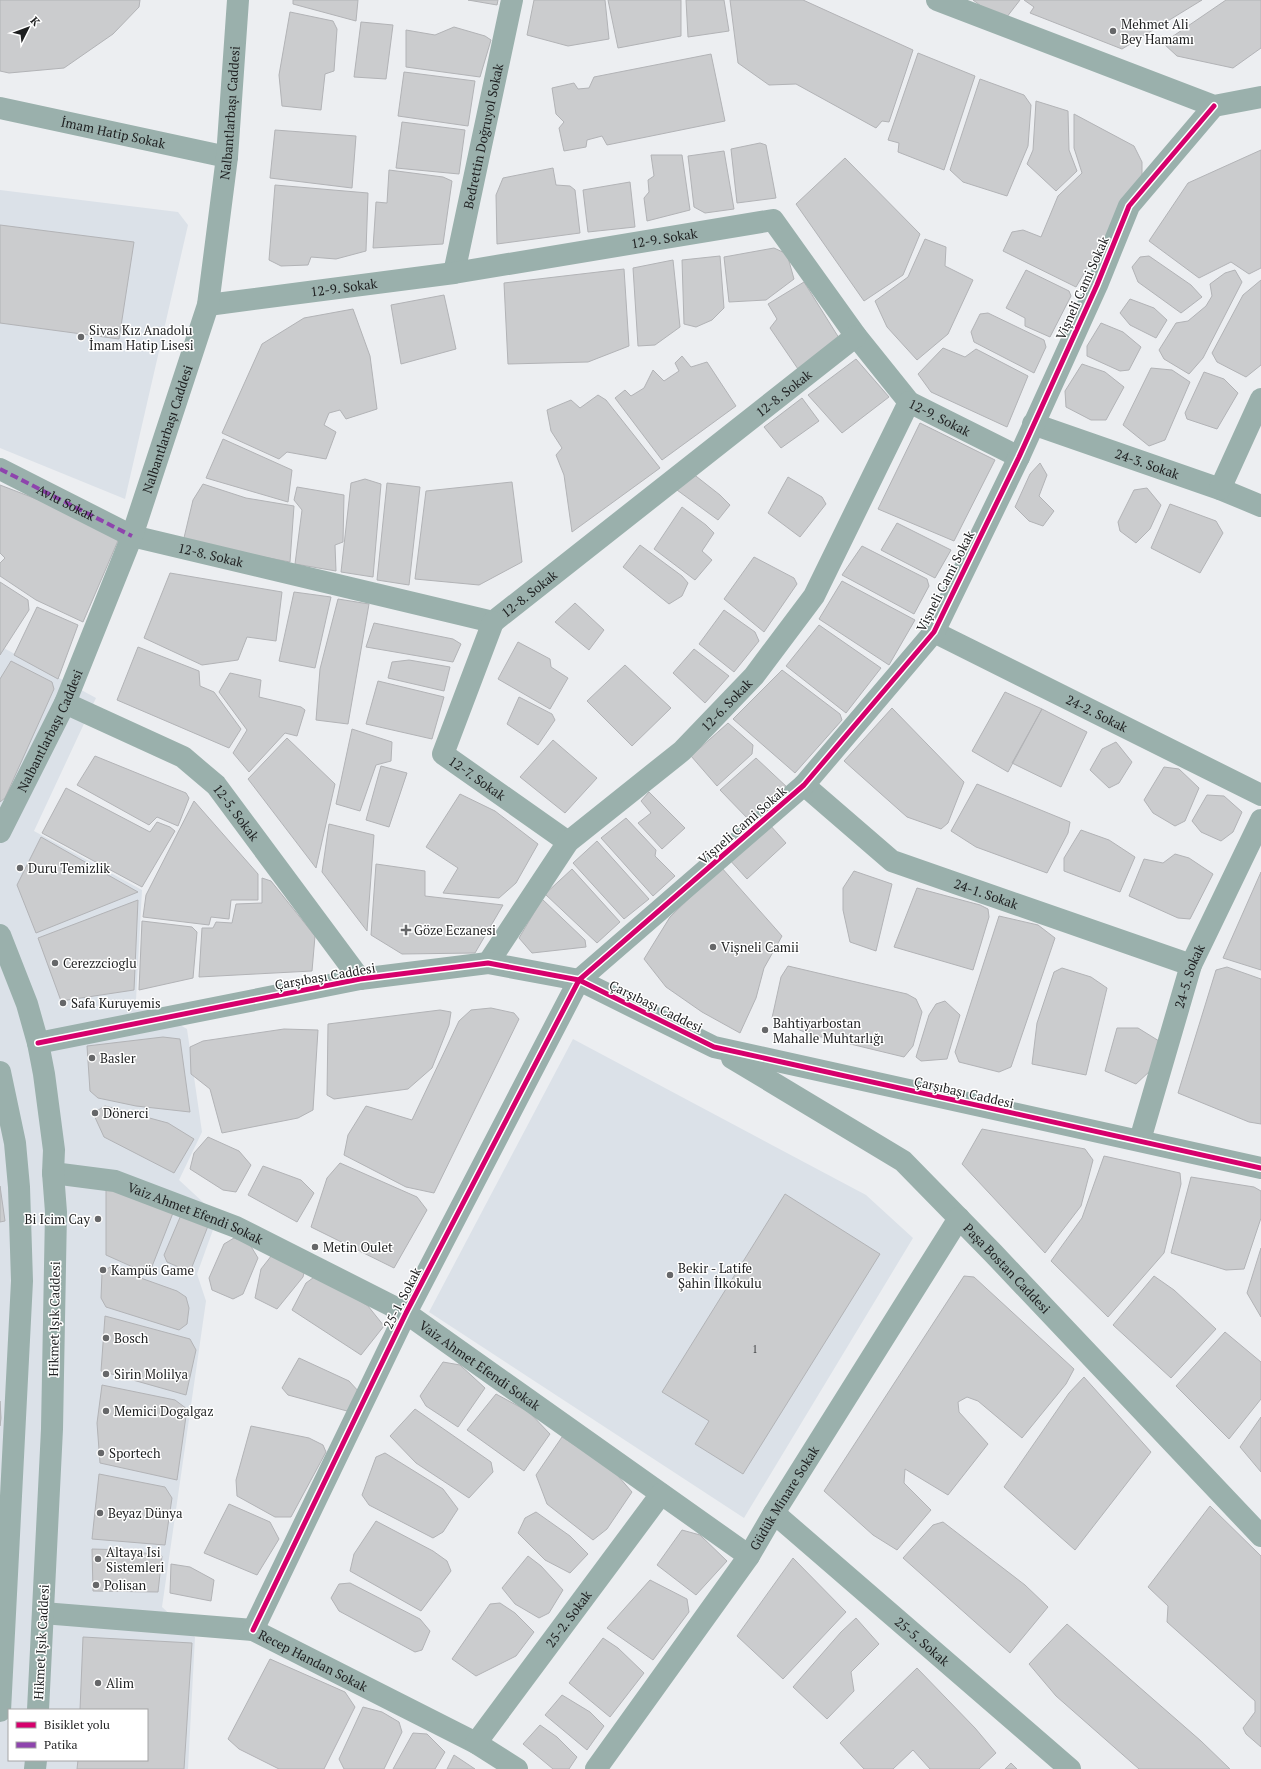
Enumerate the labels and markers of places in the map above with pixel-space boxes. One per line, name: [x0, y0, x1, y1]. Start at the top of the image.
place label: Mehmet Ali Bey Hamamı: [1121, 15, 1194, 48]
marker: Mehmet Ali Bey Hamamı: [1108, 26, 1118, 36]
place label: Sivas Kız Anadolu İmam Hatip Lisesi: [89, 321, 194, 354]
marker: Sivas Kız Anadolu İmam Hatip Lisesi: [76, 332, 86, 342]
place label: Duru Temizlik: [28, 859, 110, 877]
marker: Duru Temizlik: [15, 863, 25, 873]
place label: Göze Eczanesi: [414, 921, 496, 939]
marker: Göze Eczanesi: [401, 925, 411, 935]
place label: Vişneli Camii: [721, 938, 799, 956]
marker: Vişneli Camii: [708, 942, 718, 952]
place label: Cerezzcioglu: [63, 954, 137, 972]
marker: Cerezzcioglu: [50, 958, 60, 968]
place label: Safa Kuruyemis: [71, 994, 161, 1012]
marker: Safa Kuruyemis: [58, 998, 68, 1008]
place label: Bahtiyarbostan Mahalle Muhtarlığı: [773, 1014, 884, 1047]
marker: Bahtiyarbostan Mahalle Muhtarlığı: [760, 1025, 770, 1035]
place label: Basler: [100, 1049, 136, 1067]
marker: Basler: [87, 1053, 97, 1063]
place label: Dönerci: [103, 1104, 149, 1122]
marker: Dönerci: [90, 1108, 100, 1118]
place label: Bi Icim Cay: [25, 1210, 90, 1228]
marker: Bi Icim Cay: [93, 1214, 103, 1224]
place label: Metin Oulet: [323, 1238, 393, 1256]
marker: Metin Oulet: [310, 1242, 320, 1252]
place label: Bekir - Latife Şahin İlkokulu: [678, 1259, 762, 1292]
place label: Kampüs Game: [111, 1261, 194, 1279]
marker: Kampüs Game: [98, 1265, 108, 1275]
marker: Bekir - Latife Şahin İlkokulu: [665, 1270, 675, 1280]
place label: Bosch: [114, 1329, 149, 1347]
marker: Bosch: [101, 1333, 111, 1343]
place label: Sirin Molilya: [114, 1365, 188, 1383]
marker: Sirin Molilya: [101, 1369, 111, 1379]
place label: Memici Dogalgaz: [114, 1402, 214, 1420]
marker: Memici Dogalgaz: [101, 1406, 111, 1416]
place label: Sportech: [109, 1444, 161, 1462]
marker: Sportech: [96, 1448, 106, 1458]
place label: Beyaz Dünya: [108, 1504, 183, 1522]
marker: Beyaz Dünya: [95, 1508, 105, 1518]
place label: Altaya Isi Sistemleri: [106, 1543, 165, 1576]
marker: Altaya Isi Sistemleri: [93, 1554, 103, 1564]
place label: Polisan: [104, 1576, 147, 1594]
marker: Polisan: [91, 1580, 101, 1590]
place label: Alim: [106, 1674, 134, 1692]
marker: Alim: [93, 1678, 103, 1688]

